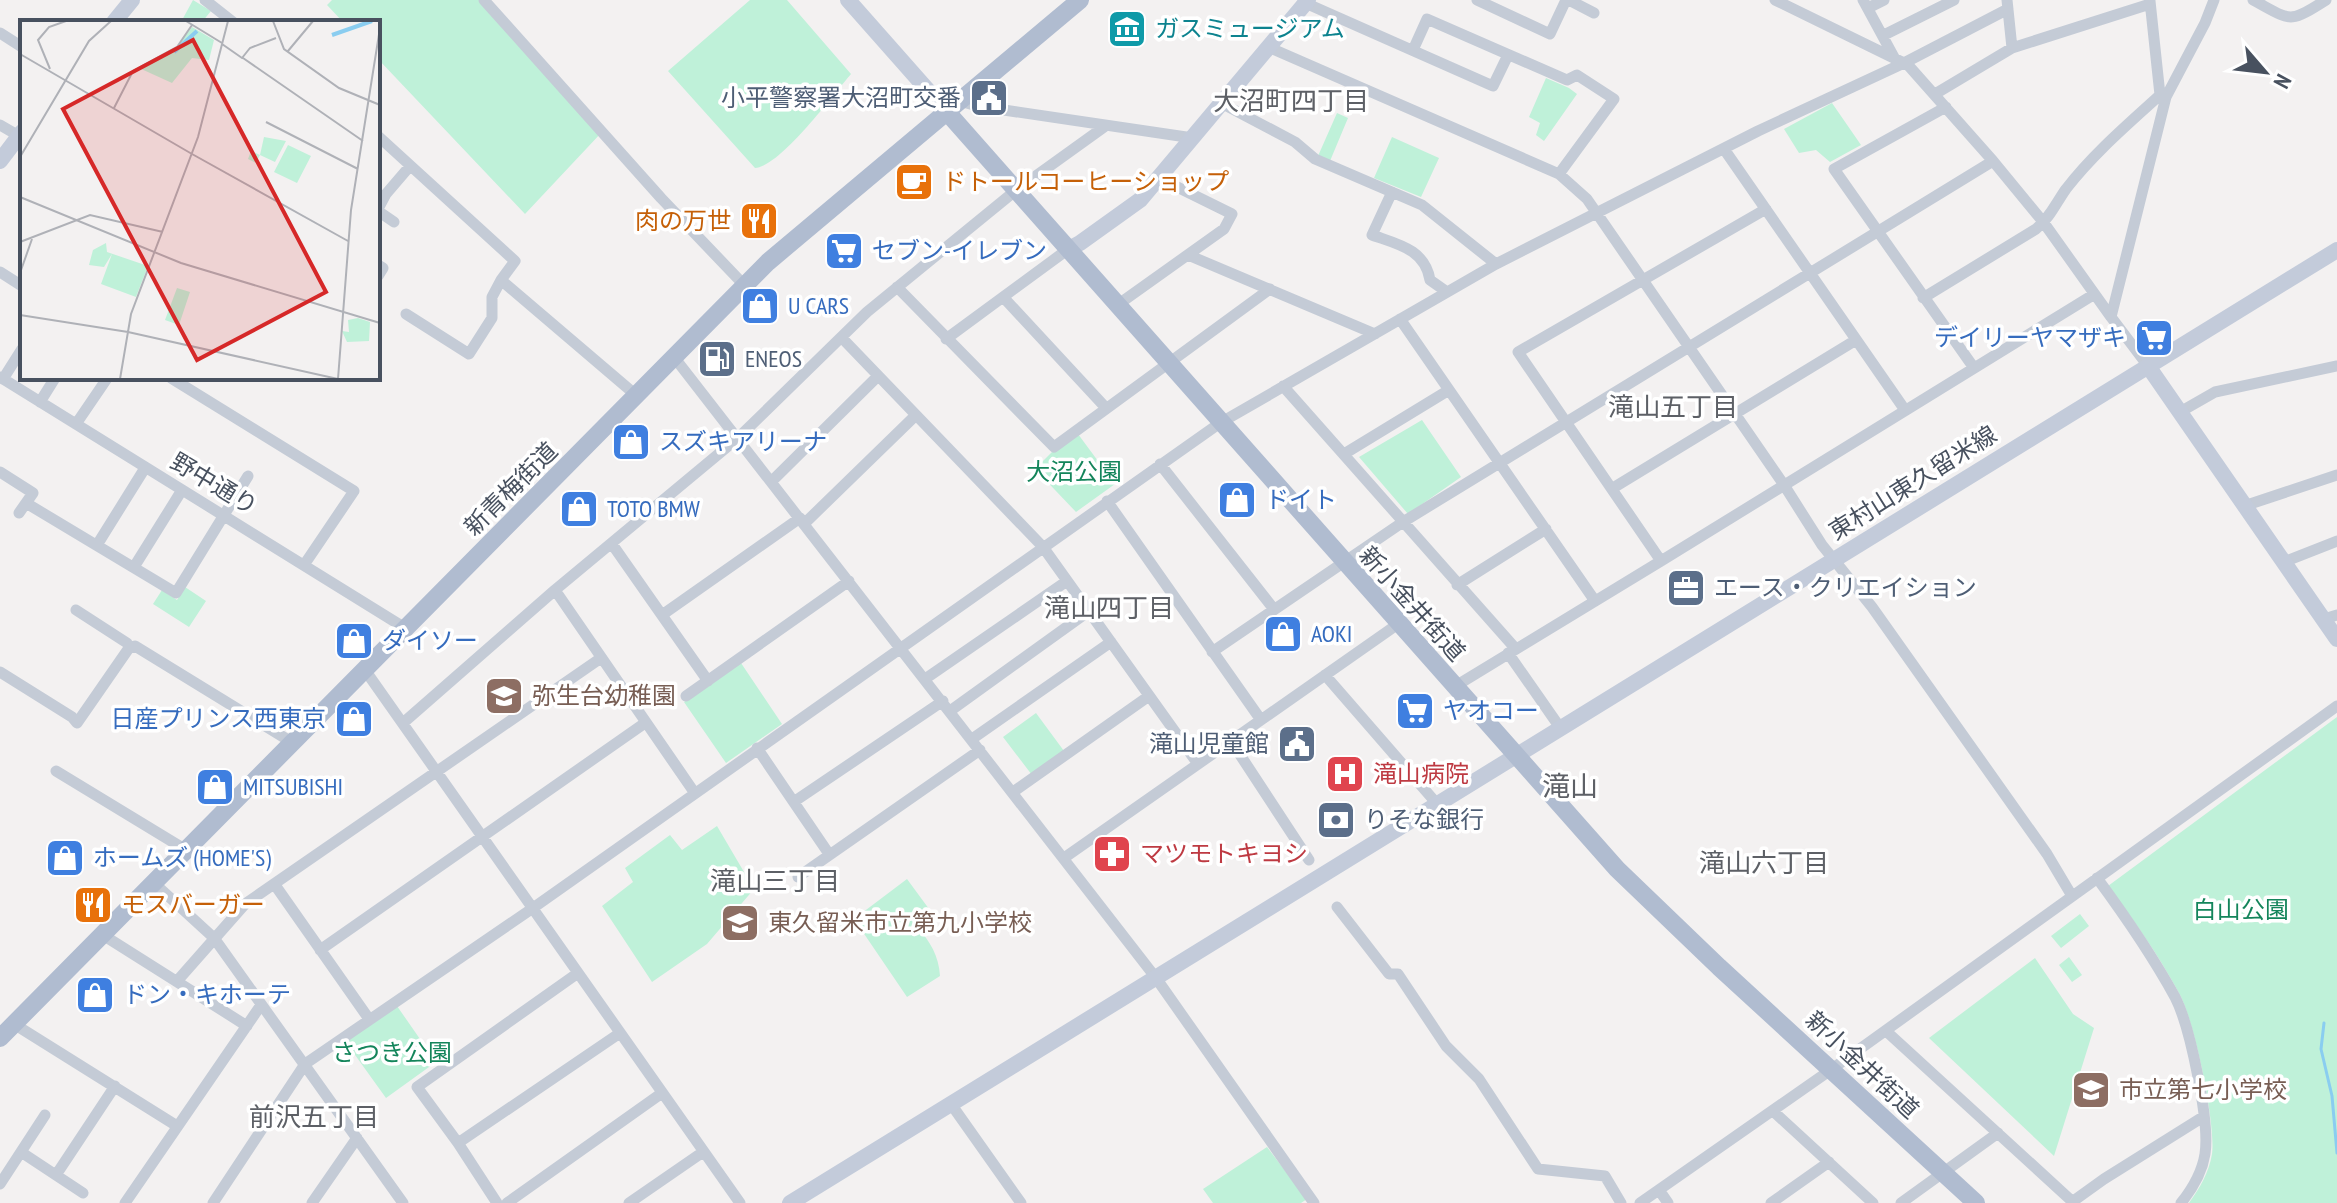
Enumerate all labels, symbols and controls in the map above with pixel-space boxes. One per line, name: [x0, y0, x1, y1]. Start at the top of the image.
museum icon: ガスミュージアム: [1106, 8, 1148, 50]
place label: ガスミュージアム: [1155, 13, 1345, 44]
inset map: [20, 20, 380, 380]
north arrow: [2225, 32, 2305, 112]
text: N: [2268, 70, 2298, 93]
public building icon: 小平警察署大沼町交番: [968, 77, 1010, 119]
place label: 小平警察署大沼町交番: [721, 82, 961, 113]
district label: 大沼町四丁目: [1213, 84, 1369, 117]
cafe icon: ドトールコーヒーショップ: [893, 161, 935, 203]
place label: ドトールコーヒーショップ: [942, 166, 1229, 197]
restaurant icon: 肉の万世: [738, 200, 780, 242]
place label: 肉の万世: [635, 205, 731, 236]
supermarket icon: セブン-イレブン: [823, 230, 865, 272]
place label: セブン-イレブン: [872, 235, 1047, 266]
shop icon: U CARS: [739, 285, 781, 327]
place label: U CARS: [788, 290, 849, 321]
supermarket icon: デイリーヤマザキ: [2133, 317, 2175, 359]
place label: デイリーヤマザキ: [1934, 322, 2126, 353]
fuel station icon: ENEOS: [696, 338, 738, 380]
place label: ENEOS: [745, 343, 802, 374]
district label: 滝山五丁目: [1608, 390, 1738, 423]
street label: 東村山東久留米線: [1823, 419, 2002, 547]
shop icon: スズキアリーナ: [610, 421, 652, 463]
place label: スズキアリーナ: [659, 426, 827, 457]
street label: 新青梅街道: [457, 435, 564, 542]
street label: 野中通り: [165, 446, 263, 522]
park label: 大沼公園: [1026, 456, 1122, 487]
shop icon: ドイト: [1216, 479, 1258, 521]
place label: ドイト: [1265, 484, 1337, 515]
shop icon: TOTO BMW: [558, 488, 600, 530]
place label: TOTO BMW: [607, 493, 700, 524]
street label: 新小金井街道: [1353, 540, 1472, 668]
office icon: エース・クリエイション: [1665, 567, 1707, 609]
place label: エース・クリエイション: [1714, 572, 1977, 603]
district label: 滝山四丁目: [1044, 591, 1174, 624]
shop icon: AOKI: [1262, 613, 1304, 655]
place label: AOKI: [1311, 618, 1352, 649]
shop icon: ダイソー: [333, 620, 375, 662]
place label: ダイソー: [382, 625, 478, 656]
school or university icon: 弥生台幼稚園: [483, 675, 525, 717]
place label: 弥生台幼稚園: [532, 680, 676, 711]
supermarket icon: ヤオコー: [1394, 690, 1436, 732]
place label: ヤオコー: [1443, 695, 1539, 726]
shop icon: 日産プリンス西東京: [333, 698, 375, 740]
place label: 日産プリンス西東京: [110, 703, 326, 734]
public building icon: 滝山児童館: [1276, 723, 1318, 765]
place label: 滝山児童館: [1149, 728, 1269, 759]
hospital icon: 滝山病院: [1324, 753, 1366, 795]
place label: 滝山病院: [1373, 758, 1469, 789]
shop icon: MITSUBISHI: [194, 766, 236, 808]
district label: 滝山: [1542, 767, 1598, 804]
place label: MITSUBISHI: [243, 771, 343, 802]
bank icon: りそな銀行: [1315, 799, 1357, 841]
place label: りそな銀行: [1364, 804, 1484, 835]
pharmacy icon: マツモトキヨシ: [1091, 833, 1133, 875]
shop icon: ホームズ (HOME'S): [44, 837, 86, 879]
place label: マツモトキヨシ: [1140, 838, 1308, 869]
place label: ホームズ (HOME'S): [93, 842, 271, 873]
district label: 滝山六丁目: [1699, 846, 1829, 879]
district label: 滝山三丁目: [710, 864, 840, 897]
restaurant icon: モスバーガー: [72, 884, 114, 926]
place label: モスバーガー: [121, 889, 265, 920]
park label: 白山公園: [2193, 894, 2289, 925]
school or university icon: 東久留米市立第九小学校: [719, 902, 761, 944]
place label: 東久留米市立第九小学校: [768, 907, 1032, 938]
shop icon: ドン・キホーテ: [74, 974, 116, 1016]
place label: ドン・キホーテ: [123, 979, 291, 1010]
street label: 新小金井街道: [1799, 1004, 1926, 1125]
park label: さつき公園: [332, 1037, 452, 1068]
school or university icon: 市立第七小学校: [2070, 1069, 2112, 1111]
place label: 市立第七小学校: [2119, 1074, 2287, 1105]
district label: 前沢五丁目: [249, 1100, 379, 1133]

